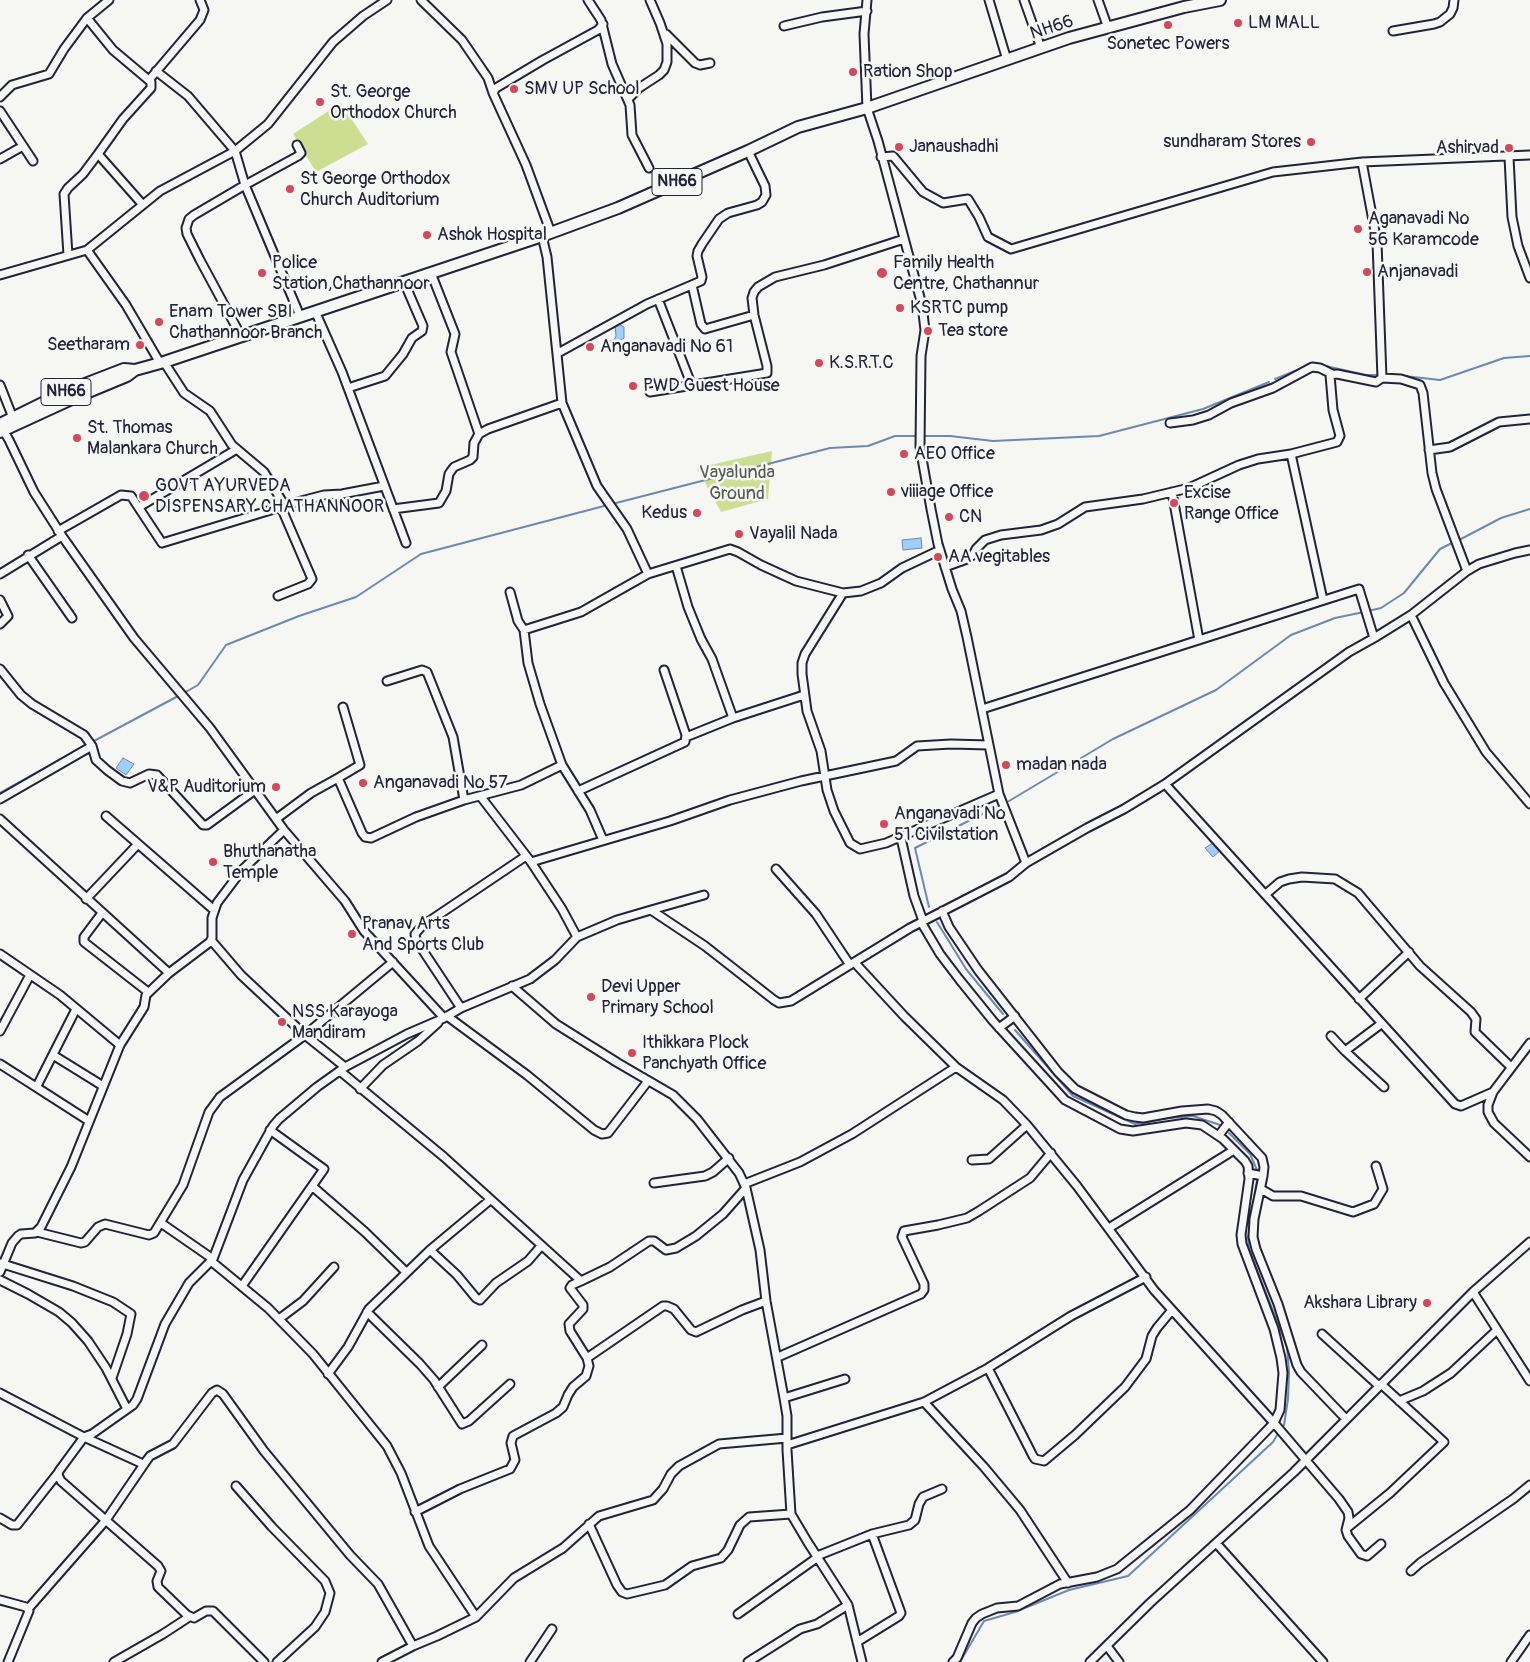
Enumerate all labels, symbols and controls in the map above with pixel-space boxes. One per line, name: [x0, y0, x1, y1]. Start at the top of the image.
street label: NH66: [1027, 11, 1077, 45]
place label: LM MALL: [1248, 12, 1320, 34]
marker: LM MALL: [1232, 17, 1244, 29]
marker: Sonetec Powers: [1162, 19, 1174, 31]
place label: Sonetec Powers: [1106, 33, 1230, 55]
place label: Ration Shop: [863, 61, 953, 83]
marker: Ration Shop: [847, 66, 859, 78]
place label: SMV UP School: [524, 78, 640, 100]
place label: St. George Orthodox Church: [330, 81, 457, 124]
marker: SMV UP School: [508, 83, 520, 95]
marker: St. George Orthodox Church: [314, 96, 326, 108]
place label: sundharam Stores: [1163, 131, 1301, 153]
place label: Janaushadhi: [909, 136, 998, 158]
marker: sundharam Stores: [1305, 136, 1317, 148]
place label: Ashirvad: [1436, 137, 1499, 159]
marker: Janaushadhi: [893, 141, 905, 153]
marker: Ashirvad: [1503, 142, 1515, 154]
place label: St George Orthodox Church Auditorium: [300, 168, 451, 210]
road number: NH66: [652, 168, 702, 196]
marker: St George Orthodox Church Auditorium: [284, 183, 296, 195]
place label: Aganavadi No 56 Karamcode: [1368, 208, 1479, 250]
marker: Aganavadi No 56 Karamcode: [1352, 223, 1364, 235]
place label: Ashok Hospital: [437, 224, 547, 246]
marker: Ashok Hospital: [421, 229, 433, 241]
place label: Police Station,Chathannoor: [272, 252, 430, 294]
place label: Family Health Centre, Chathannur: [893, 252, 1039, 294]
place label: Anjanavadi: [1377, 261, 1458, 283]
marker: Family Health Centre, Chathannur: [875, 266, 889, 280]
marker: Anjanavadi: [1361, 266, 1373, 278]
marker: Police Station,Chathannoor: [256, 267, 268, 279]
place label: KSRTC pump: [910, 297, 1008, 319]
place label: Enam Tower SBI Chathannoor Branch: [169, 301, 323, 344]
marker: KSRTC pump: [894, 302, 906, 314]
marker: Enam Tower SBI Chathannoor Branch: [153, 316, 165, 328]
place label: Tea store: [938, 320, 1008, 342]
marker: Tea store: [922, 325, 934, 337]
place label: Seetharam: [47, 334, 130, 356]
place label: Anganavadi No 61: [600, 336, 733, 358]
marker: Seetharam: [134, 339, 146, 351]
marker: Anganavadi No 61: [584, 341, 596, 353]
place label: K.S.R.T.C: [829, 352, 893, 374]
marker: K.S.R.T.C: [813, 357, 825, 369]
place label: PWD Guest House: [643, 375, 780, 397]
road number: NH66: [41, 378, 91, 406]
marker: PWD Guest House: [627, 380, 639, 392]
place label: St. Thomas Malankara Church: [87, 417, 218, 459]
marker: St. Thomas Malankara Church: [71, 432, 83, 444]
place label: AEO Office: [914, 443, 995, 465]
marker: AEO Office: [898, 448, 910, 460]
park label: Vayalunda Ground: [699, 462, 775, 504]
place label: GOVT AYURVEDA DISPENSARY CHATHANNOOR: [155, 475, 384, 518]
place label: viiiage Office: [901, 481, 993, 503]
place label: Excise Range Office: [1184, 482, 1279, 524]
marker: viiiage Office: [885, 486, 897, 498]
marker: GOVT AYURVEDA DISPENSARY CHATHANNOOR: [137, 489, 151, 503]
marker: Excise Range Office: [1168, 497, 1180, 509]
place label: Kedus: [641, 502, 687, 524]
place label: CN: [959, 506, 982, 528]
marker: Kedus: [691, 507, 703, 519]
marker: CN: [943, 511, 955, 523]
place label: Vayalil Nada: [749, 523, 838, 545]
marker: Vayalil Nada: [733, 528, 745, 540]
place label: AA vegitables: [948, 546, 1050, 568]
marker: AA vegitables: [932, 551, 944, 563]
place label: madan nada: [1016, 754, 1107, 776]
marker: madan nada: [1000, 759, 1012, 771]
place label: Anganavadi No 57: [373, 772, 508, 794]
place label: V&P Auditorium: [147, 776, 266, 798]
marker: Anganavadi No 57: [357, 777, 369, 789]
marker: V&P Auditorium: [270, 781, 282, 793]
place label: Anganavadi No 51 Civilstation: [894, 803, 1006, 846]
marker: Anganavadi No 51 Civilstation: [878, 818, 890, 830]
place label: Bhuthanatha Temple: [223, 841, 316, 884]
marker: Bhuthanatha Temple: [207, 856, 219, 868]
place label: Pranav Arts And Sports Club: [362, 913, 484, 956]
marker: Pranav Arts And Sports Club: [346, 928, 358, 940]
place label: Devi Upper Primary School: [601, 976, 714, 1019]
marker: Devi Upper Primary School: [585, 991, 597, 1003]
place label: NSS Karayoga Mandiram: [292, 1001, 398, 1044]
marker: NSS Karayoga Mandiram: [276, 1016, 288, 1028]
place label: Ithikkara Plock Panchyath Office: [642, 1032, 766, 1074]
marker: Ithikkara Plock Panchyath Office: [626, 1047, 638, 1059]
place label: Akshara Library: [1303, 1292, 1417, 1314]
marker: Akshara Library: [1421, 1297, 1433, 1309]

